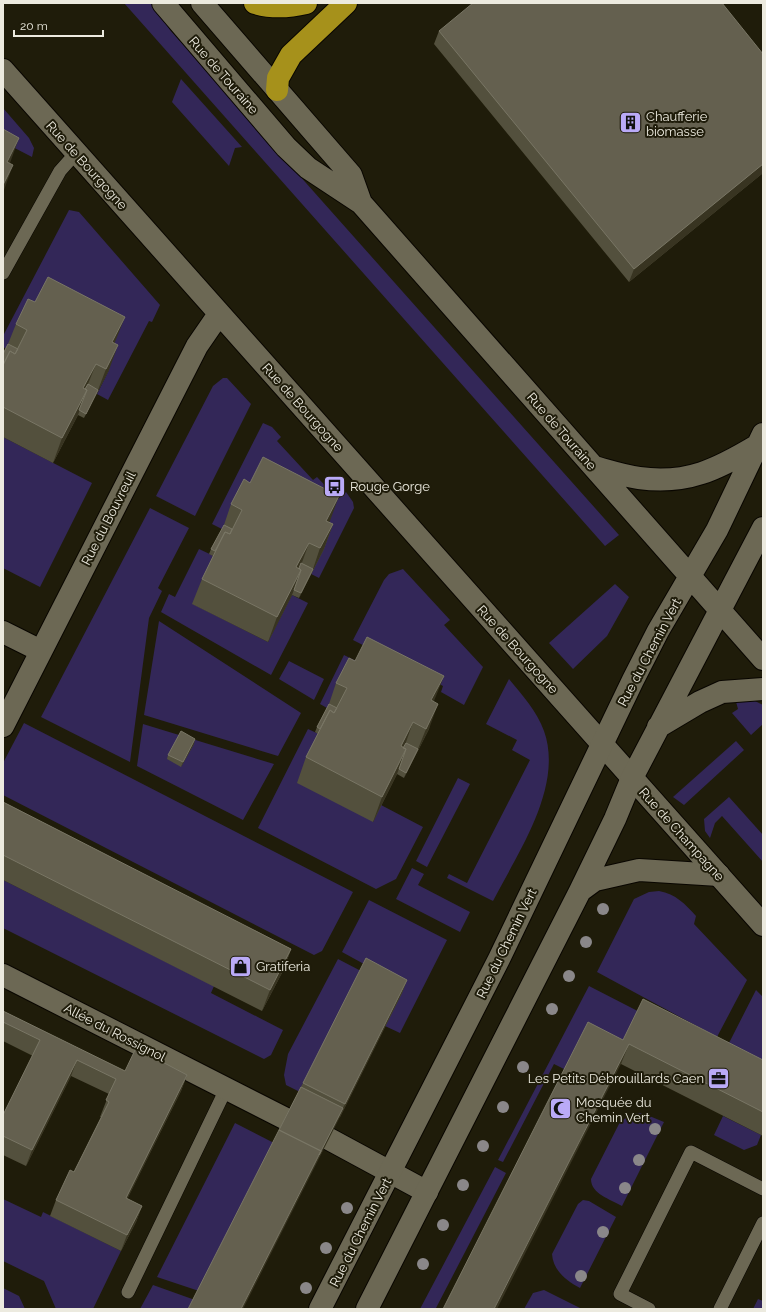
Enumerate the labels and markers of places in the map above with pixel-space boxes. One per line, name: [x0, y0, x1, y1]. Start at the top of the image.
place label: Chaufferie biomasse: [646, 109, 708, 139]
building icon: Chaufferie biomasse: [618, 110, 644, 136]
bus stop icon: Rouge Gorge: [321, 473, 347, 499]
place label: Rouge Gorge: [350, 479, 430, 494]
shop icon: Gratiferia: [227, 953, 253, 979]
place label: Gratiferia: [256, 959, 310, 974]
office icon: Les Petits Débrouillards Caen: [706, 1065, 732, 1091]
place label: Les Petits Débrouillards Caen: [528, 1071, 704, 1086]
place label: Mosquée du Chemin Vert: [576, 1095, 651, 1125]
mosque icon: Mosquée du Chemin Vert: [548, 1096, 574, 1122]

